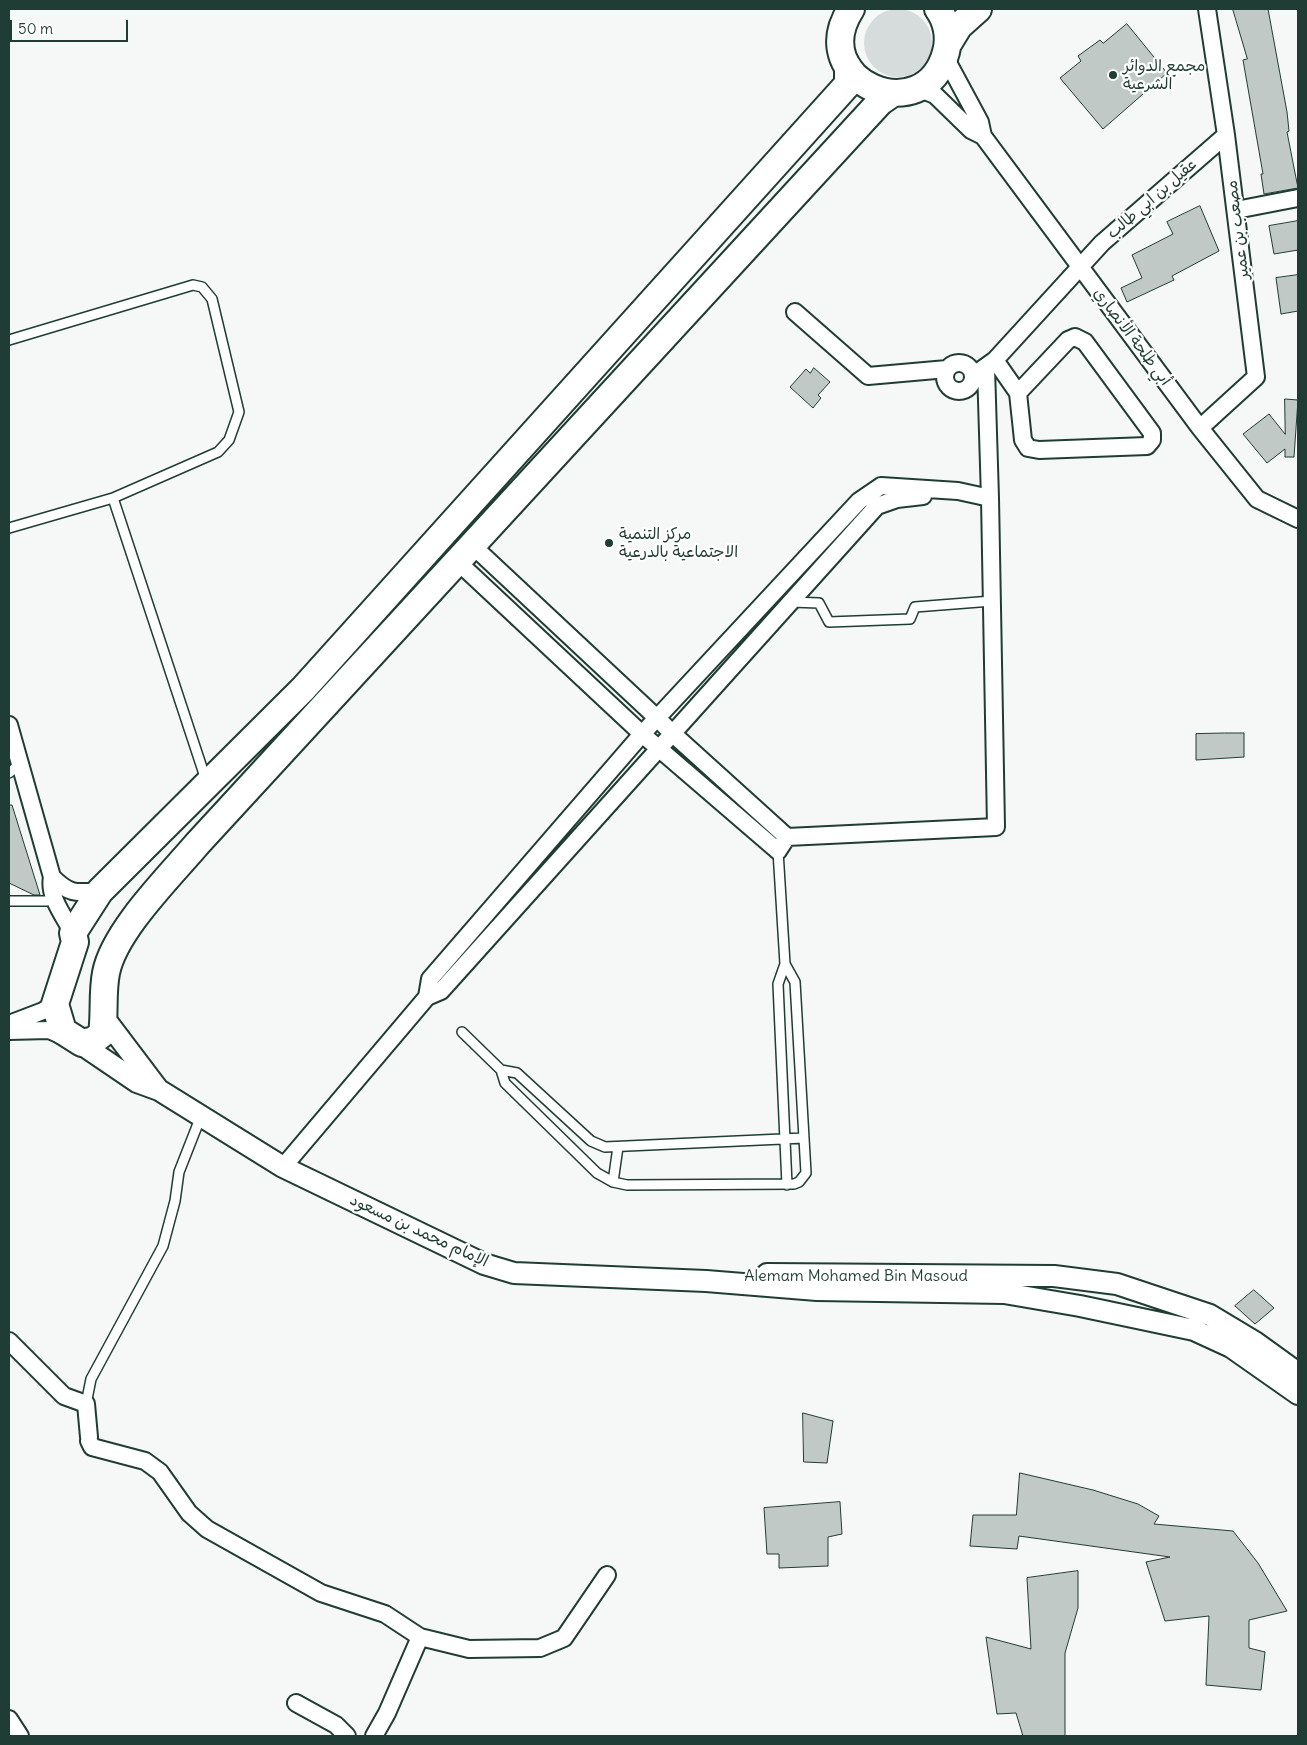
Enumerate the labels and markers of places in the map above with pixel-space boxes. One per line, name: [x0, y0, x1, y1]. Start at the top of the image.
place label: مجمع الدوائر الشرعية: [1123, 56, 1205, 94]
marker: مجمع الدوائر الشرعية: [1107, 69, 1119, 81]
place label: مركز التنمية الاجتماعية بالدرعية: [619, 524, 738, 562]
marker: مركز التنمية الاجتماعية بالدرعية: [603, 537, 615, 549]

